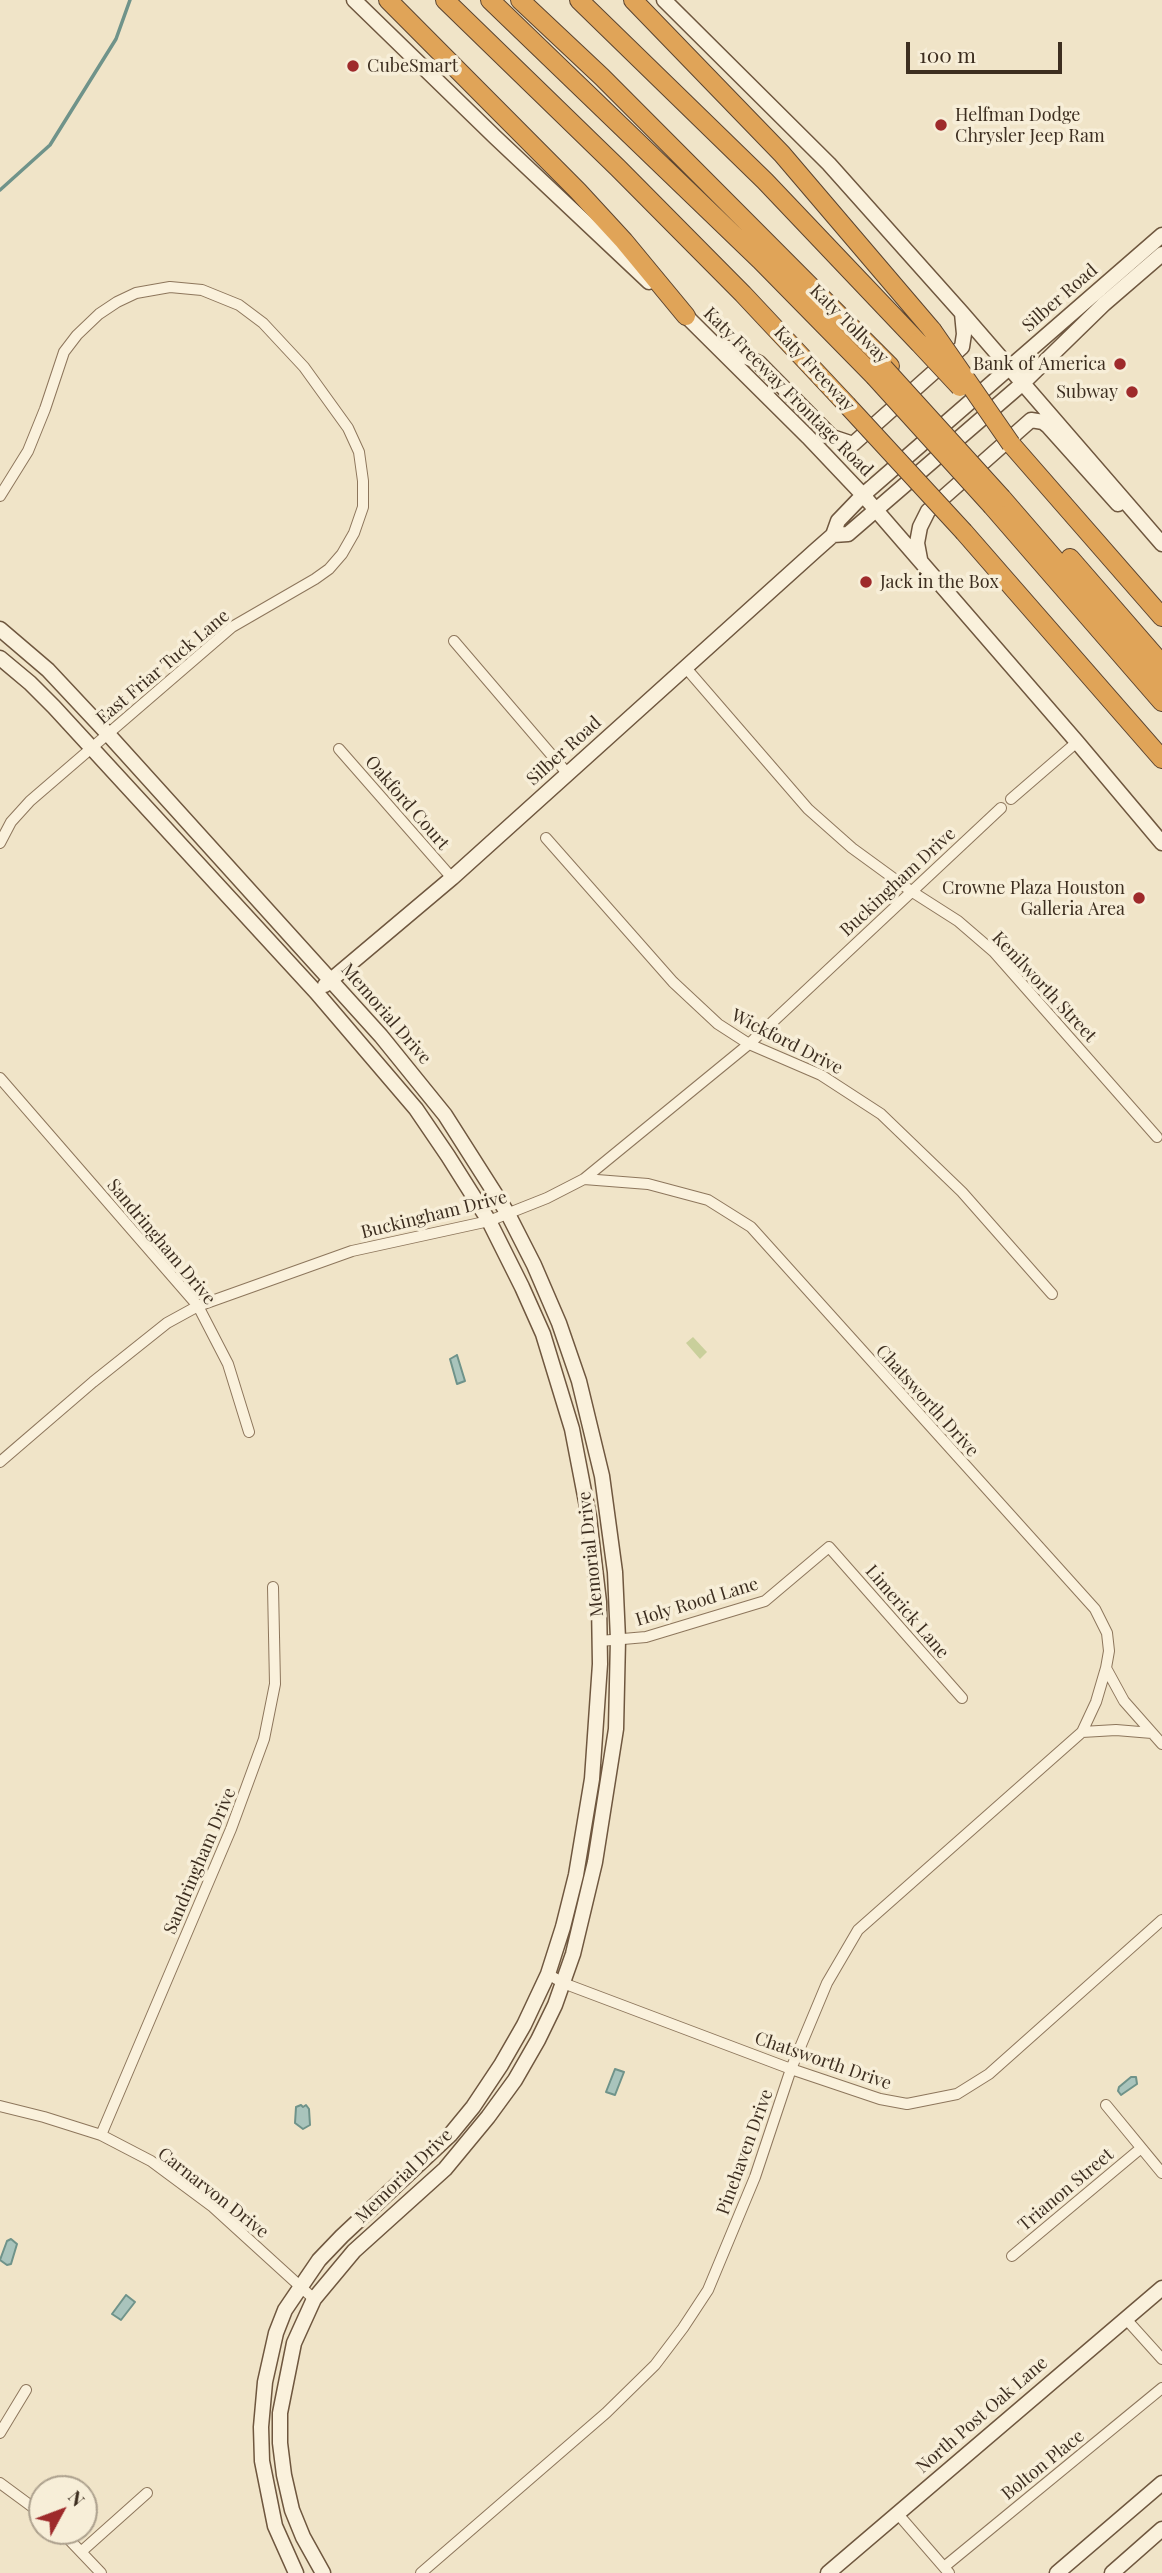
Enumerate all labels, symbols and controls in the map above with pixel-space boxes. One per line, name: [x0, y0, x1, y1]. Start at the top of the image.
scale bar: [910, 28, 1066, 72]
text: 100 m: [919, 40, 976, 68]
place label: CubeSmart: [367, 55, 458, 77]
marker: CubeSmart: [345, 58, 361, 74]
place label: Helfman Dodge Chrysler Jeep Ram: [955, 104, 1105, 146]
marker: Helfman Dodge Chrysler Jeep Ram: [933, 117, 949, 133]
street label: Silber Road: [1018, 259, 1102, 337]
street label: Katy Tollway: [805, 280, 893, 368]
street label: Katy Freeway Frontage Road: [699, 303, 877, 481]
street label: Katy Freeway: [769, 322, 859, 416]
place label: Bank of America: [973, 353, 1106, 375]
marker: Bank of America: [1112, 356, 1128, 372]
place label: Subway: [1056, 381, 1118, 403]
marker: Subway: [1124, 384, 1140, 400]
place label: Jack in the Box: [880, 571, 999, 593]
marker: Jack in the Box: [858, 574, 874, 590]
street label: East Friar Tuck Lane: [92, 605, 234, 729]
street label: Silber Road: [522, 712, 606, 790]
street label: Oakford Court: [360, 752, 454, 854]
street label: Buckingham Drive: [836, 823, 960, 941]
place label: Crowne Plaza Houston Galleria Area: [942, 877, 1125, 920]
marker: Crowne Plaza Houston Galleria Area: [1131, 890, 1147, 906]
street label: Kenilworth Street: [987, 927, 1101, 1047]
street label: Memorial Drive: [336, 959, 436, 1069]
street label: Wickford Drive: [728, 1005, 846, 1079]
street label: Sandringham Drive: [102, 1175, 220, 1309]
street label: Buckingham Drive: [359, 1186, 509, 1244]
street label: Chatsworth Drive: [871, 1340, 983, 1462]
street label: Memorial Drive: [574, 1490, 608, 1618]
street label: Limerick Lane: [861, 1561, 953, 1663]
street label: Holy Rood Lane: [633, 1573, 761, 1631]
street label: Sandringham Drive: [159, 1784, 241, 1938]
street label: Chatsworth Drive: [752, 2027, 894, 2095]
street label: Pinehaven Drive: [712, 2086, 778, 2218]
street label: Memorial Drive: [351, 2124, 457, 2228]
street label: Carnarvon Drive: [153, 2143, 273, 2243]
street label: Trianon Street: [1014, 2144, 1118, 2236]
street label: North Post Oak Lane: [912, 2352, 1052, 2478]
street label: Bolton Place: [997, 2425, 1089, 2505]
north arrow: [28, 2475, 98, 2545]
text: N: [63, 2484, 92, 2511]

